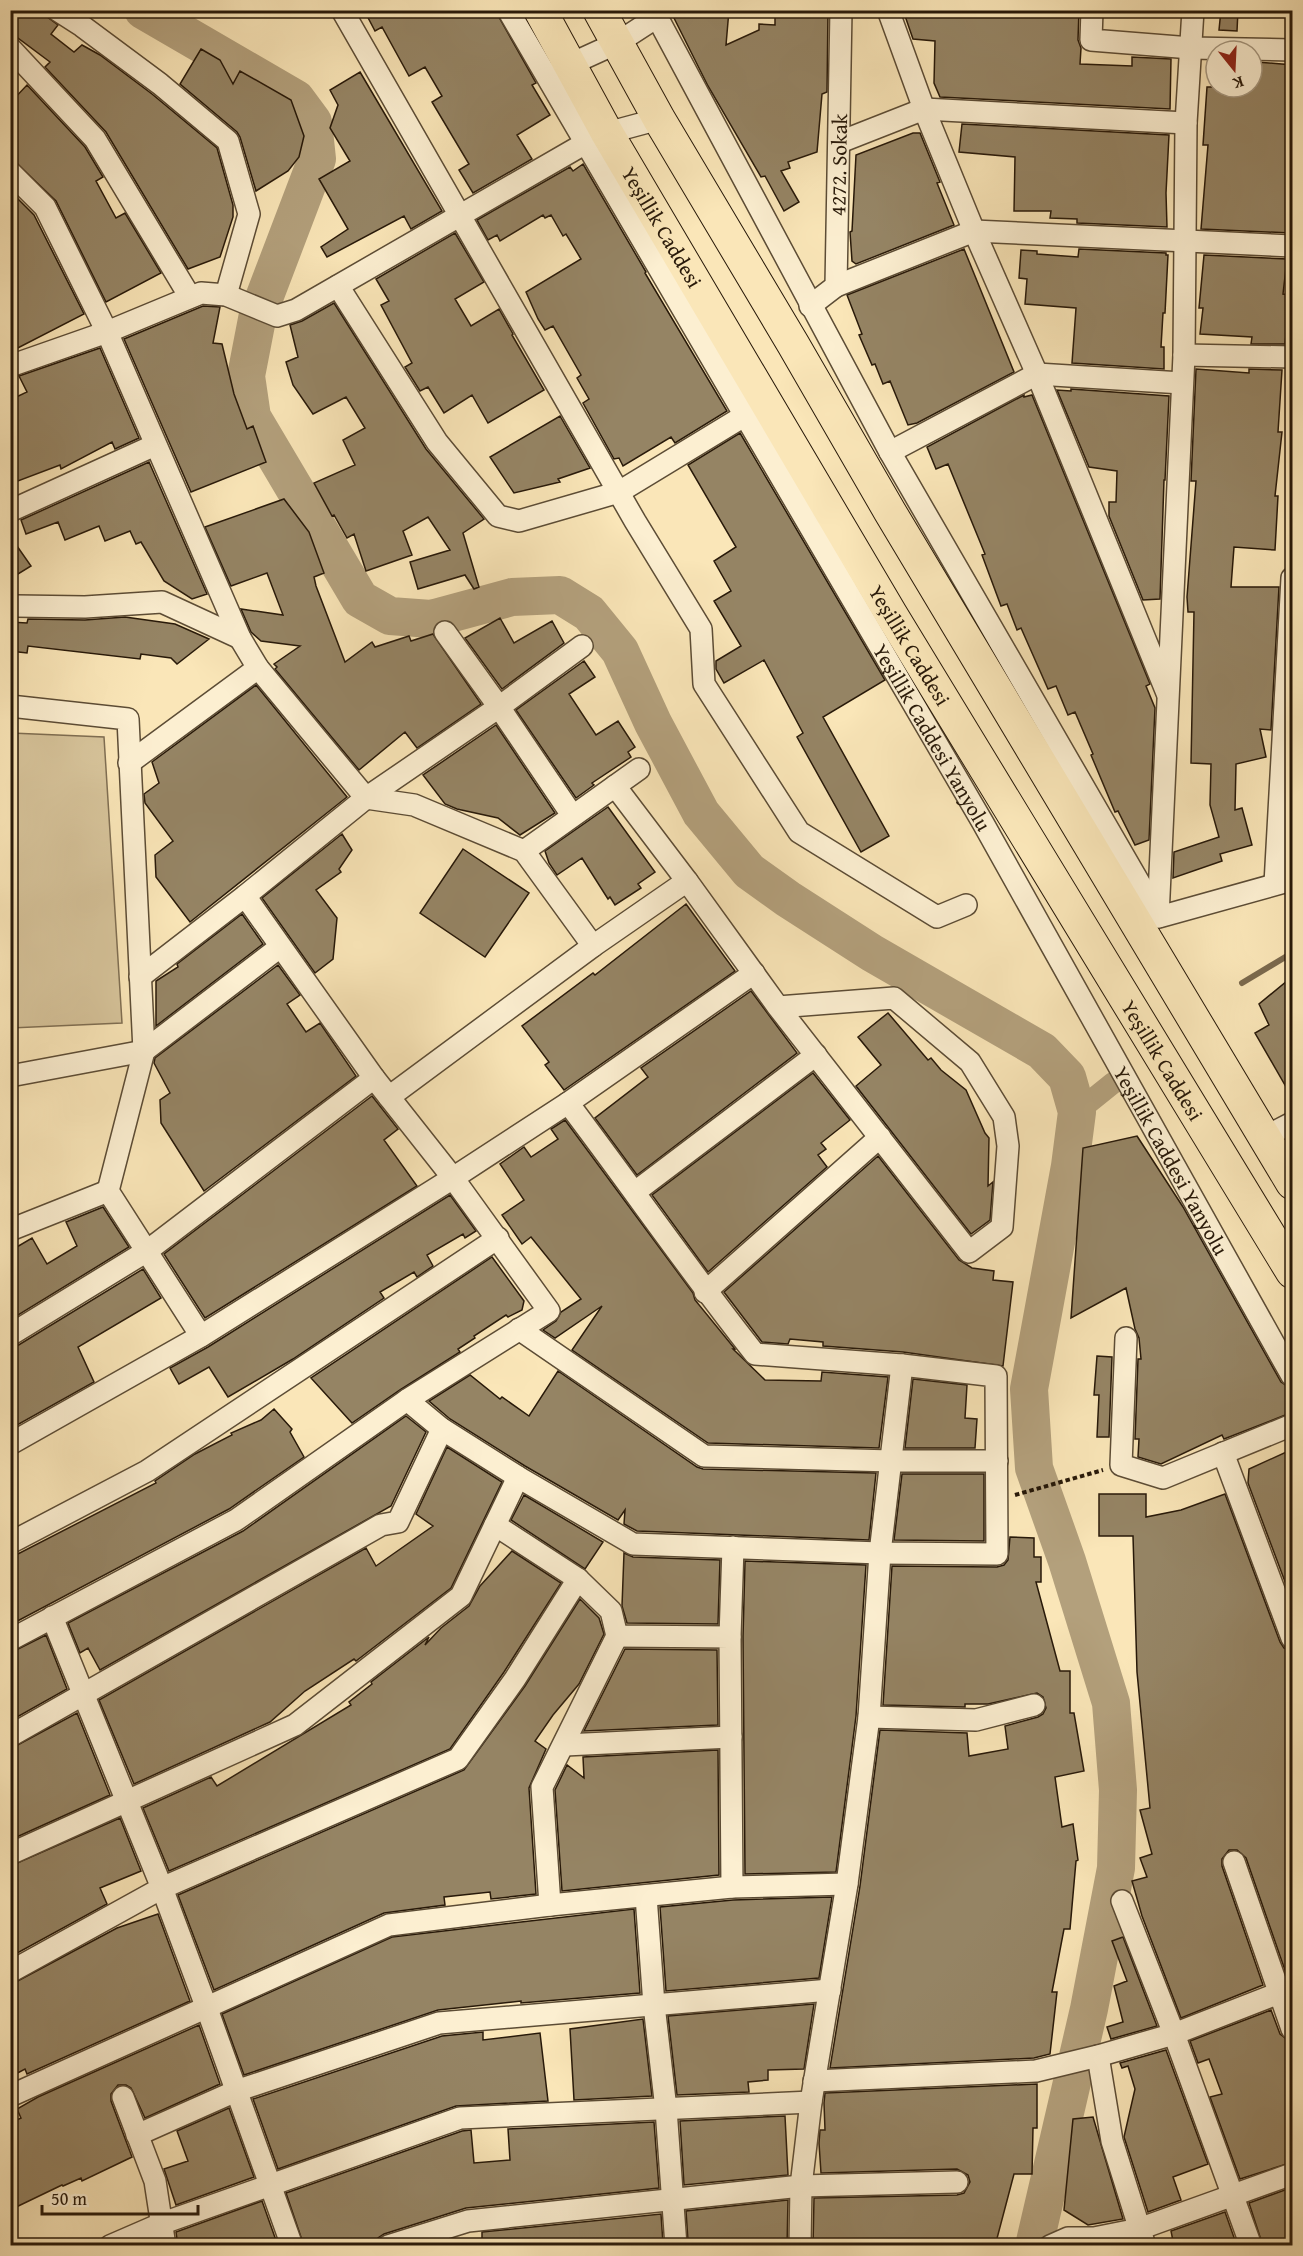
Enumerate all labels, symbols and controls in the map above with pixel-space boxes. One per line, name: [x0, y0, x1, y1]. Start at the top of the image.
north arrow: [1204, 39, 1264, 99]
text: K: [1229, 70, 1247, 97]
street label: 4272. Sokak: [822, 113, 855, 216]
street label: Yeşillik Caddesi: [614, 160, 710, 293]
street label: Yeşillik Caddesi: [861, 579, 959, 711]
street label: Yeşillik Caddesi Yanyolu: [866, 638, 1000, 837]
street label: Yeşillik Caddesi: [1114, 994, 1212, 1126]
street label: Yeşillik Caddesi Yanyolu: [1106, 1060, 1237, 1261]
scale bar: [42, 2178, 198, 2216]
text: 50 m: [51, 2185, 87, 2212]

